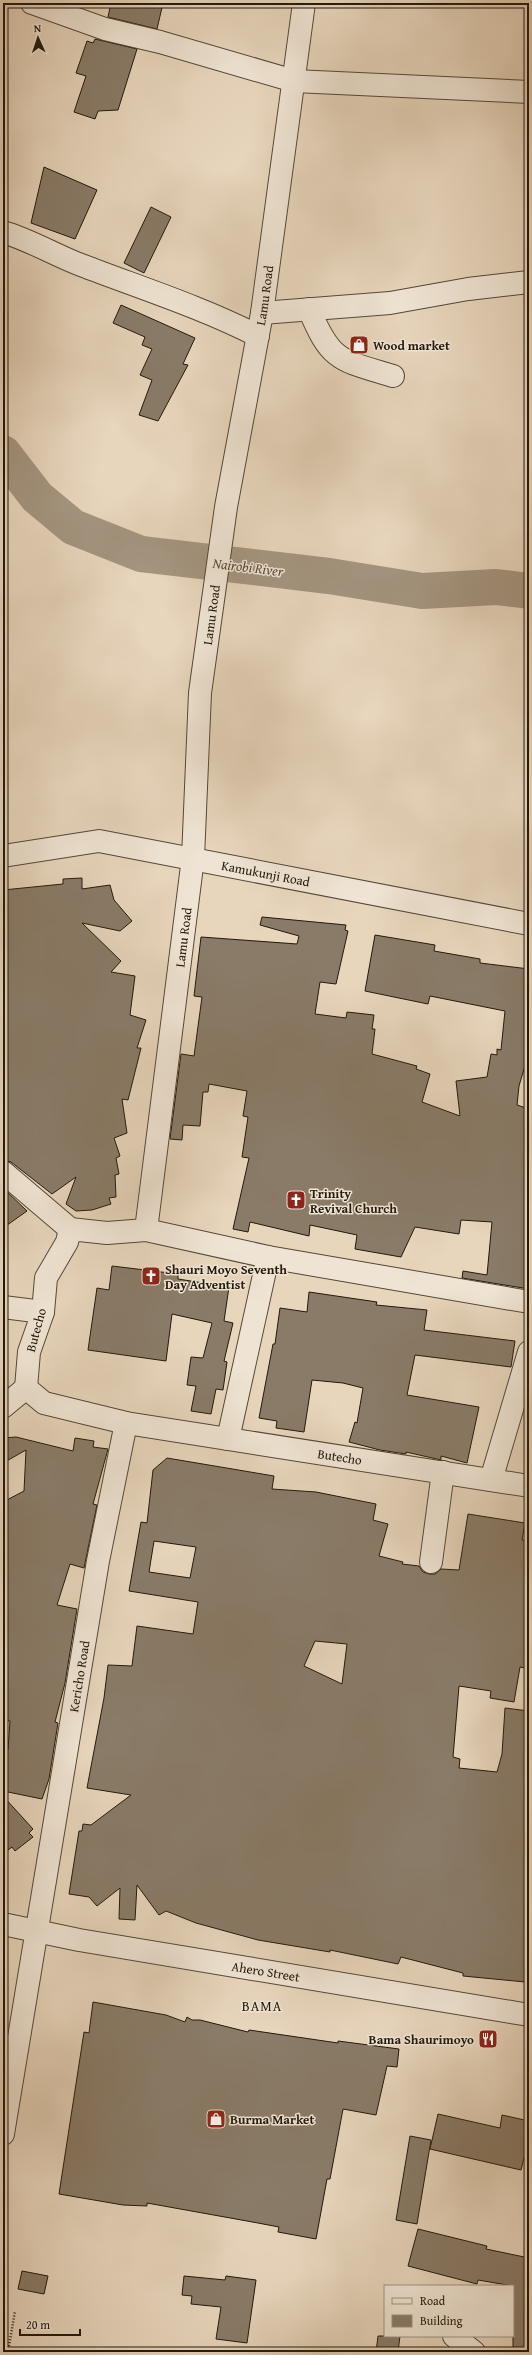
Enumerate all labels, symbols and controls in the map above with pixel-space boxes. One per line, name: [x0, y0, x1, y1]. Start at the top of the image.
north arrow: [18, 18, 58, 58]
text: N: [33, 20, 42, 36]
street label: Lamu Road: [250, 264, 278, 327]
shop icon: Wood market: [348, 334, 370, 356]
place label: Wood market: [373, 336, 450, 355]
water label: Nairobi River: [212, 553, 285, 581]
street label: Lamu Road: [197, 584, 225, 646]
street label: Kamukunji Road: [220, 855, 312, 891]
street label: Lamu Road: [170, 906, 196, 968]
place label: Trinity Revival Church: [310, 1184, 397, 1218]
church icon: Trinity Revival Church: [285, 1189, 307, 1211]
place label: Shauri Moyo Seventh Day Adventist: [165, 1260, 287, 1294]
church icon: Shauri Moyo Seventh Day Adventist: [140, 1265, 162, 1287]
street label: Butecho: [21, 1306, 51, 1354]
street label: Butecho: [316, 1444, 364, 1469]
street label: Kericho Road: [64, 1639, 94, 1714]
street label: Ahero Street: [230, 1956, 302, 1986]
district label: BAMA: [242, 1996, 282, 2016]
restaurant icon: Bama Shaurimoyo: [477, 2028, 499, 2050]
place label: Bama Shaurimoyo: [369, 2030, 474, 2049]
shop icon: Burma Market: [205, 2108, 227, 2130]
place label: Burma Market: [230, 2110, 314, 2129]
legend: [384, 2285, 514, 2337]
text: Road: [420, 2292, 446, 2309]
scale bar: [20, 2311, 80, 2337]
text: Building: [420, 2312, 463, 2329]
text: 20 m: [26, 2316, 50, 2333]

